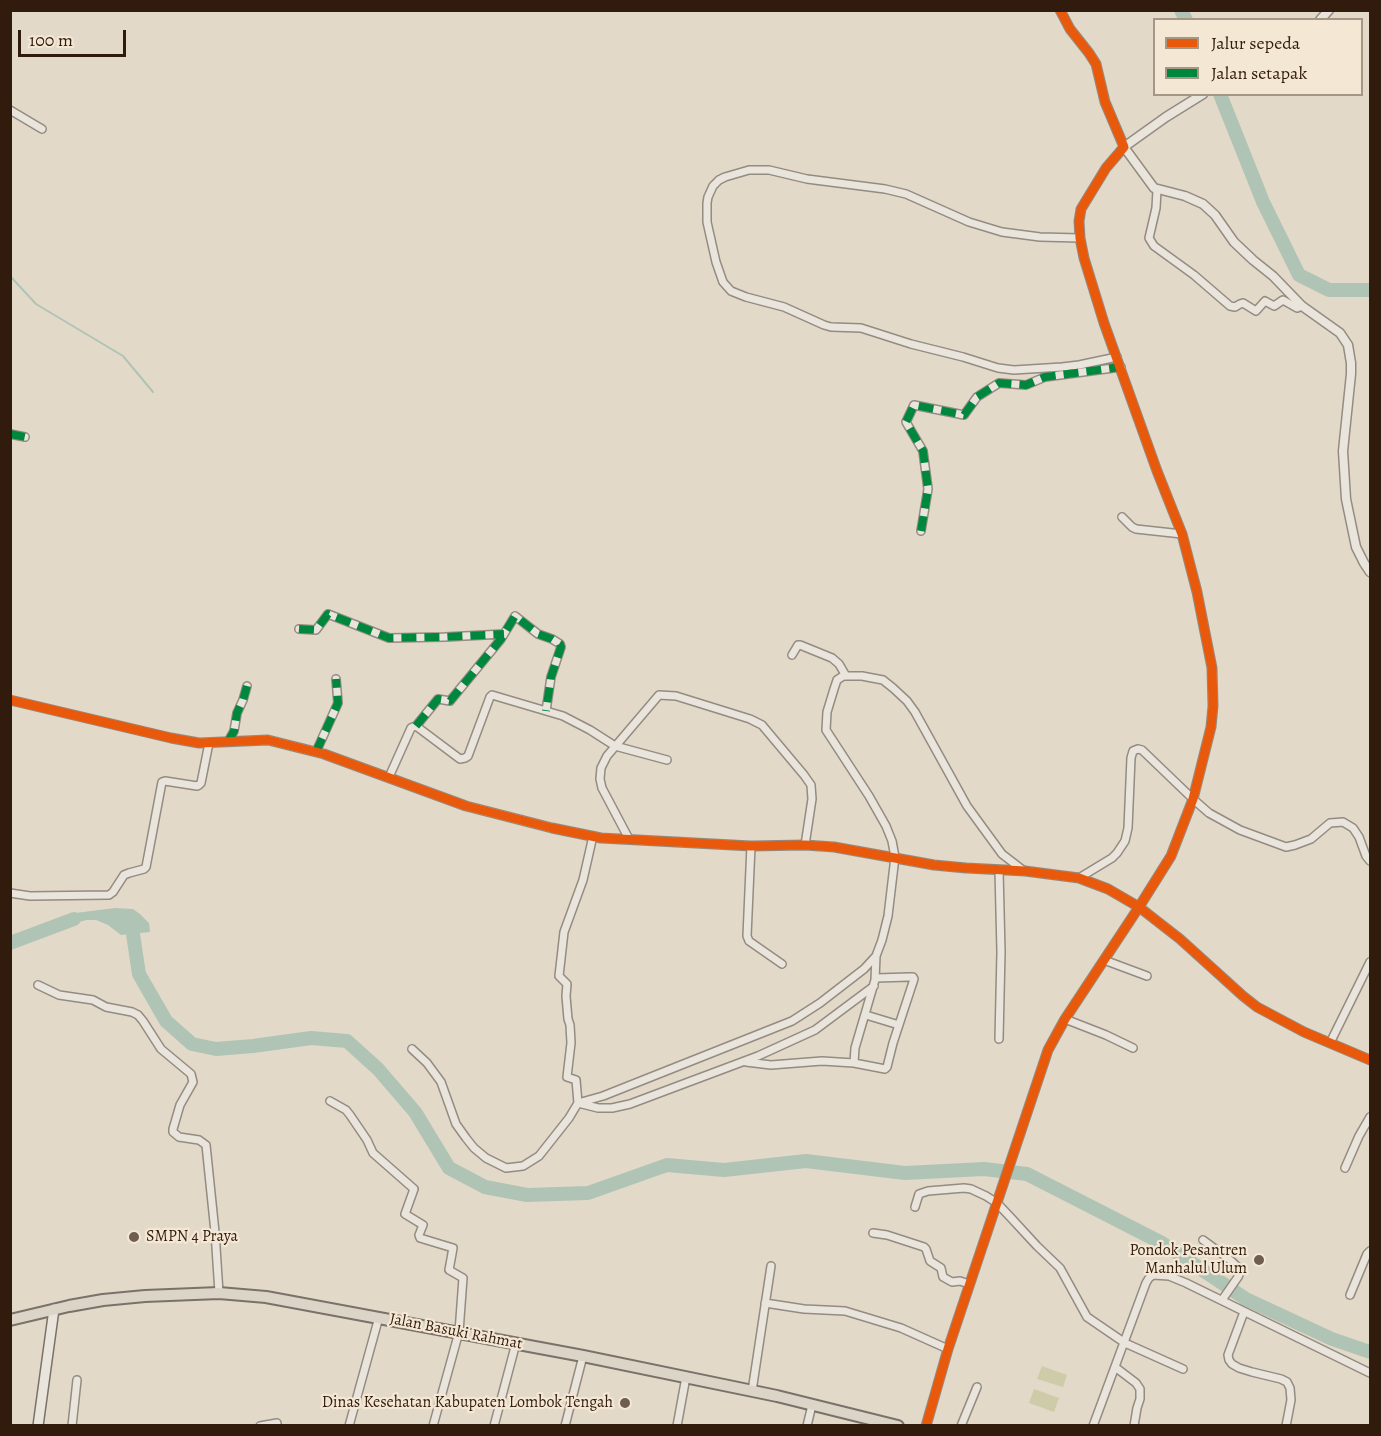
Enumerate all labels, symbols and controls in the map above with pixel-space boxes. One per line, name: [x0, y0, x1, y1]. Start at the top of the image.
scale bar: [21, 18, 129, 56]
legend: [1153, 18, 1363, 96]
text: 100 m: [29, 28, 73, 52]
text: Jalur sepeda: [1211, 31, 1300, 55]
text: Jalan setapak: [1211, 61, 1307, 85]
place label: SMPN 4 Praya: [146, 1227, 238, 1247]
marker: SMPN 4 Praya: [127, 1230, 141, 1244]
place label: Pondok Pesantren Manhalul Ulum: [1129, 1241, 1247, 1279]
marker: Pondok Pesantren Manhalul Ulum: [1252, 1253, 1266, 1267]
street label: Jalan Basuki Rahmat: [388, 1310, 524, 1354]
place label: Dinas Kesehatan Kabupaten Lombok Tengah: [322, 1393, 613, 1413]
marker: Dinas Kesehatan Kabupaten Lombok Tengah: [618, 1396, 632, 1410]

